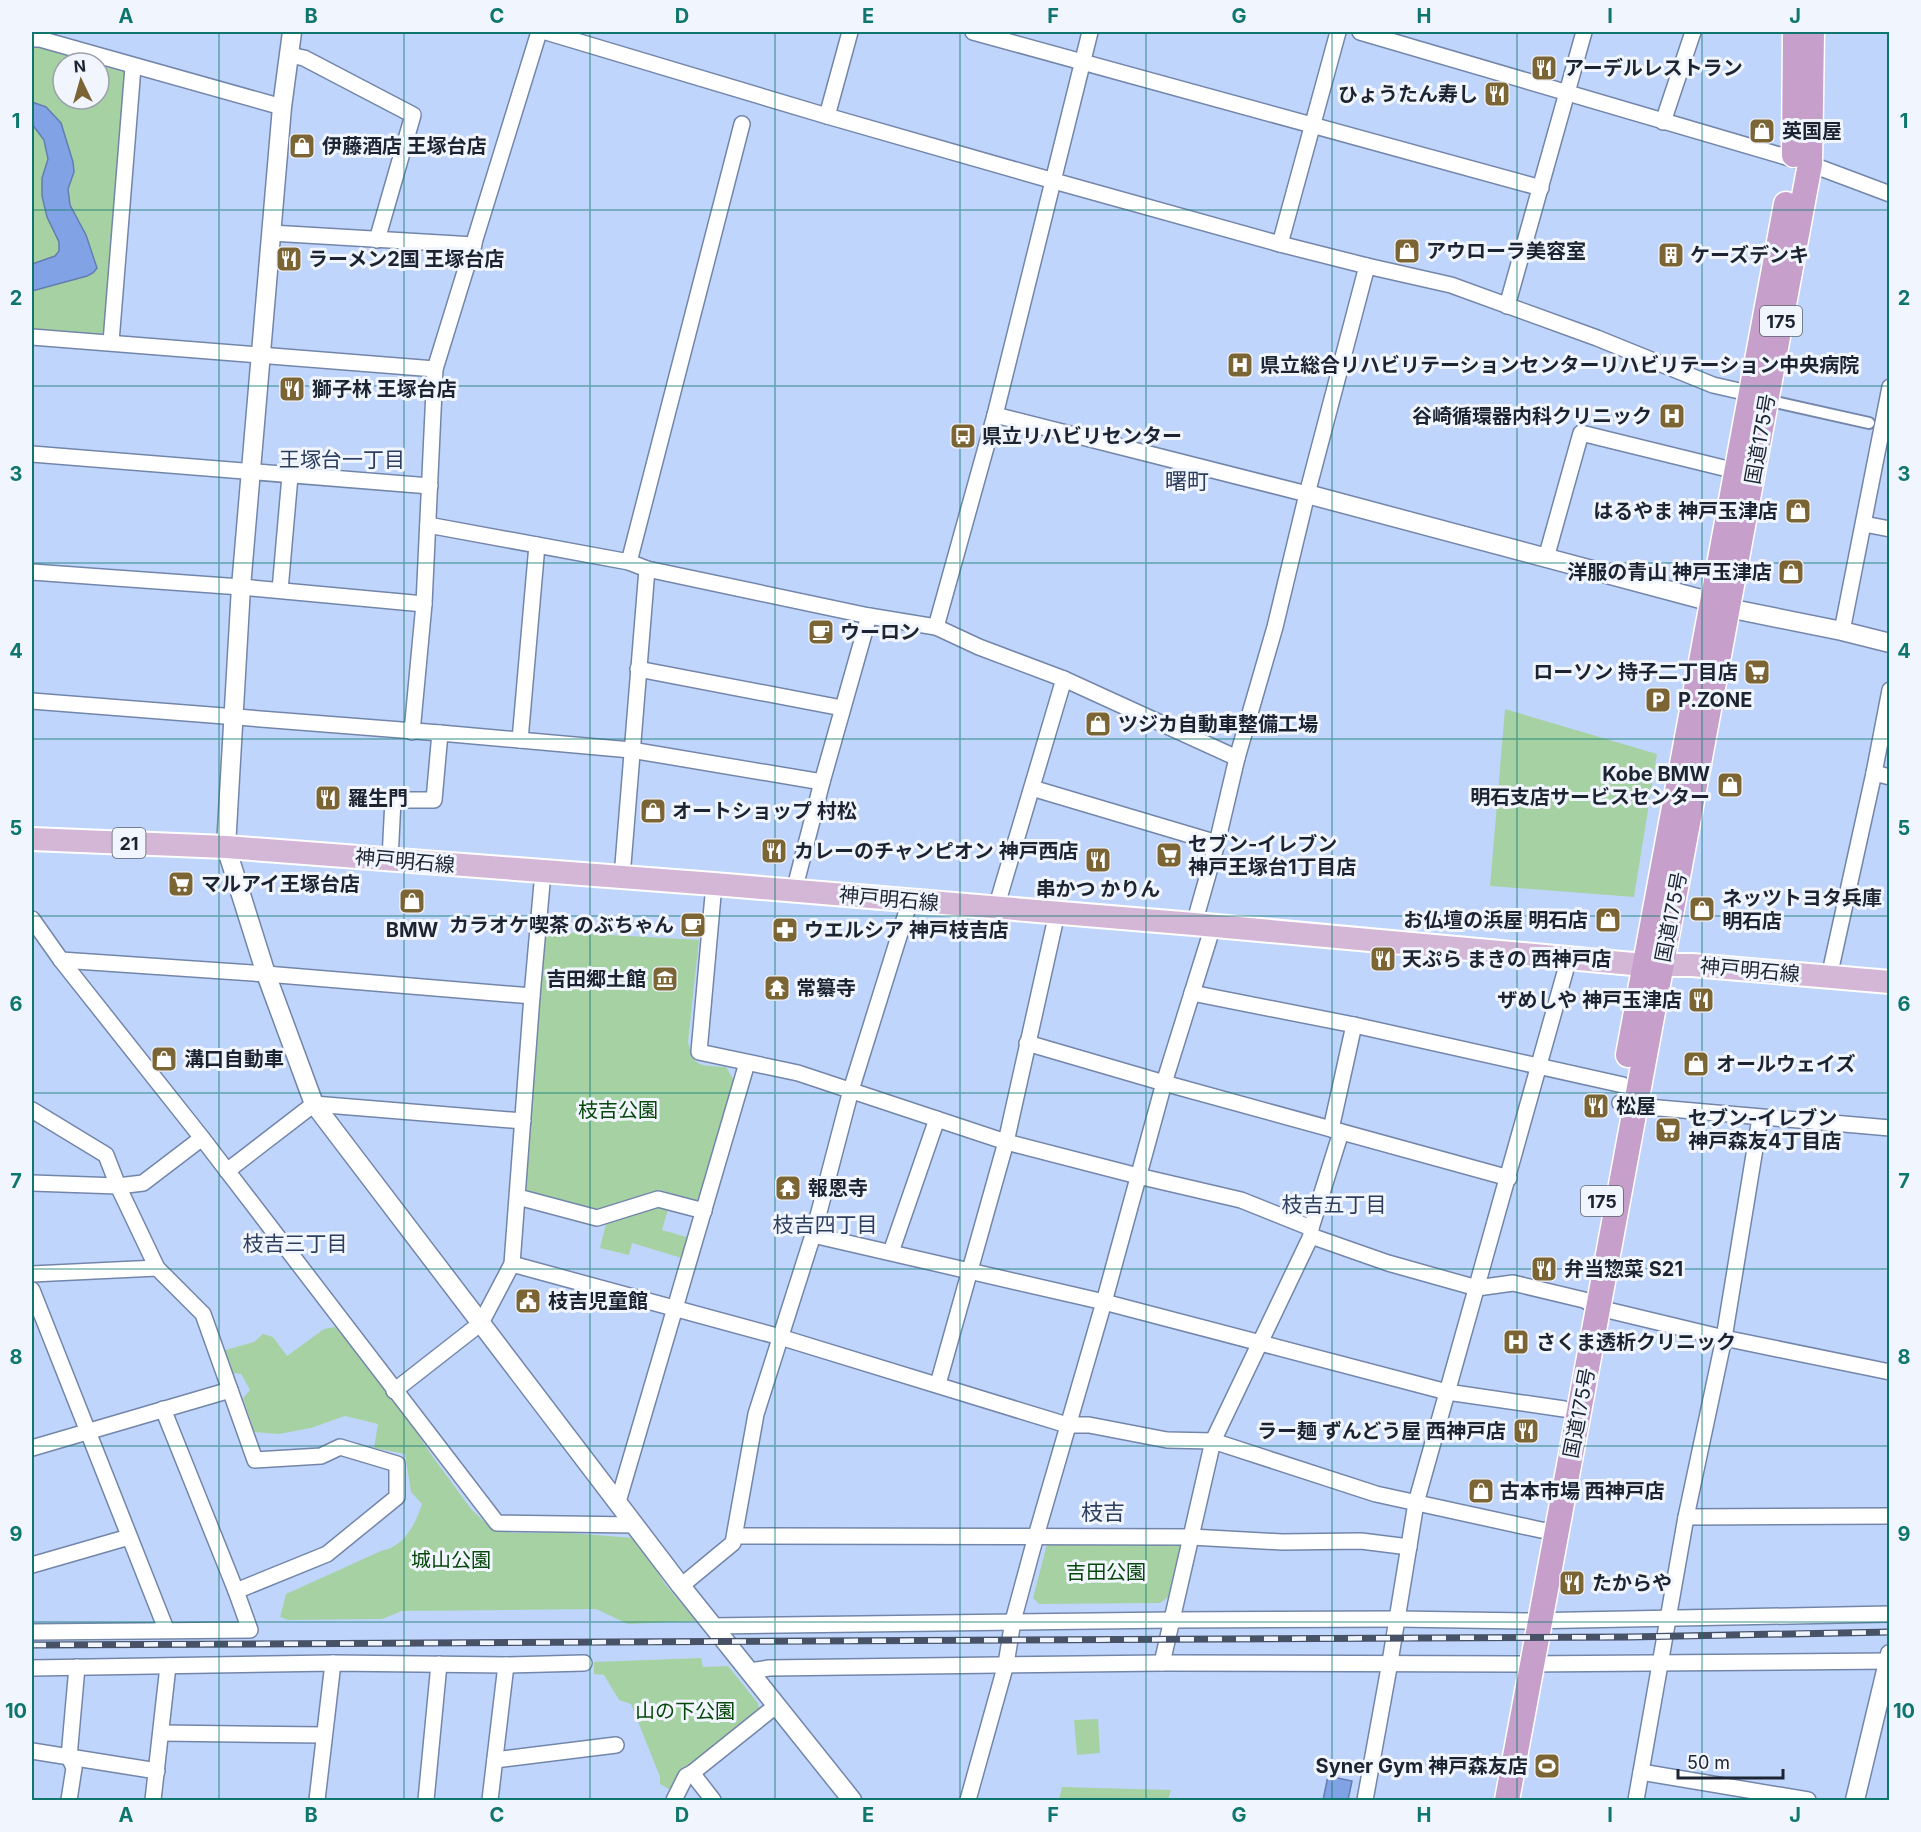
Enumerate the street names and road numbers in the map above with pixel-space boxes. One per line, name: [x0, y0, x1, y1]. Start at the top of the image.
road number: 175: [1760, 306, 1802, 336]
street label: 国道175号: [1740, 392, 1780, 486]
road number: 21: [112, 828, 146, 858]
street label: 神戸明石線: [354, 845, 456, 877]
street label: 国道175号: [1650, 870, 1692, 964]
street label: 神戸明石線: [838, 883, 940, 915]
street label: 神戸明石線: [1699, 954, 1801, 986]
road number: 175: [1581, 1186, 1623, 1216]
street label: 国道175号: [1558, 1366, 1600, 1460]

